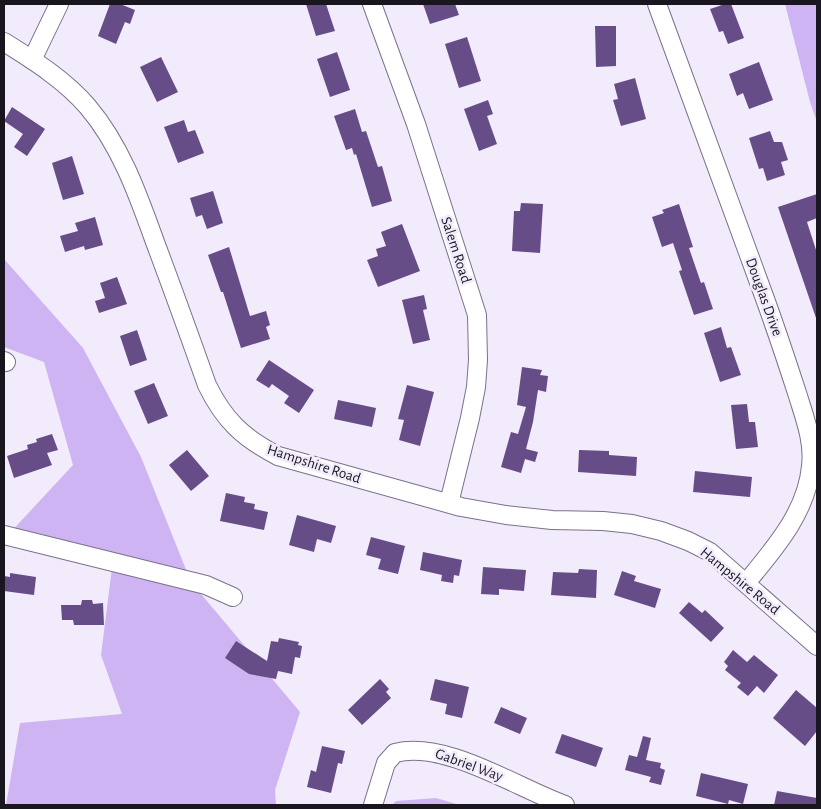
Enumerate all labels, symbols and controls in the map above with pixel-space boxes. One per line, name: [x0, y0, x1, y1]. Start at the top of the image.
street label: Salem Road: [438, 215, 474, 285]
street label: Douglas Drive: [743, 256, 785, 338]
street label: Hampshire Road: [265, 442, 363, 486]
street label: Hampshire Road: [697, 545, 783, 618]
street label: Gabriel Way: [433, 746, 505, 784]

